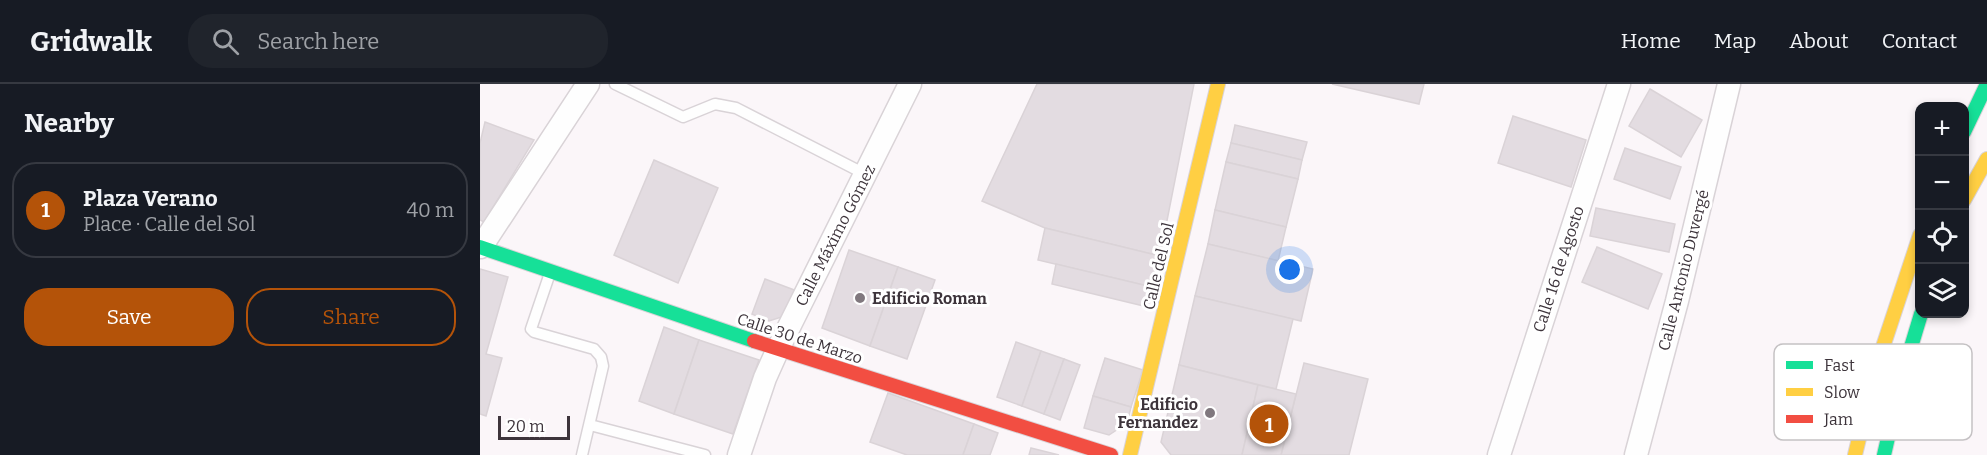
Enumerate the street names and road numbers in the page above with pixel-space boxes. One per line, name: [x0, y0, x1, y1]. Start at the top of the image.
street label: Calle Máximo Gómez: [791, 161, 880, 309]
street label: Calle Antonio Duvergé: [1654, 188, 1713, 353]
street label: Calle 16 de Agosto: [1529, 204, 1588, 335]
street label: Calle del Sol: [1139, 220, 1178, 312]
street label: Calle 30 de Marzo: [735, 309, 865, 368]

